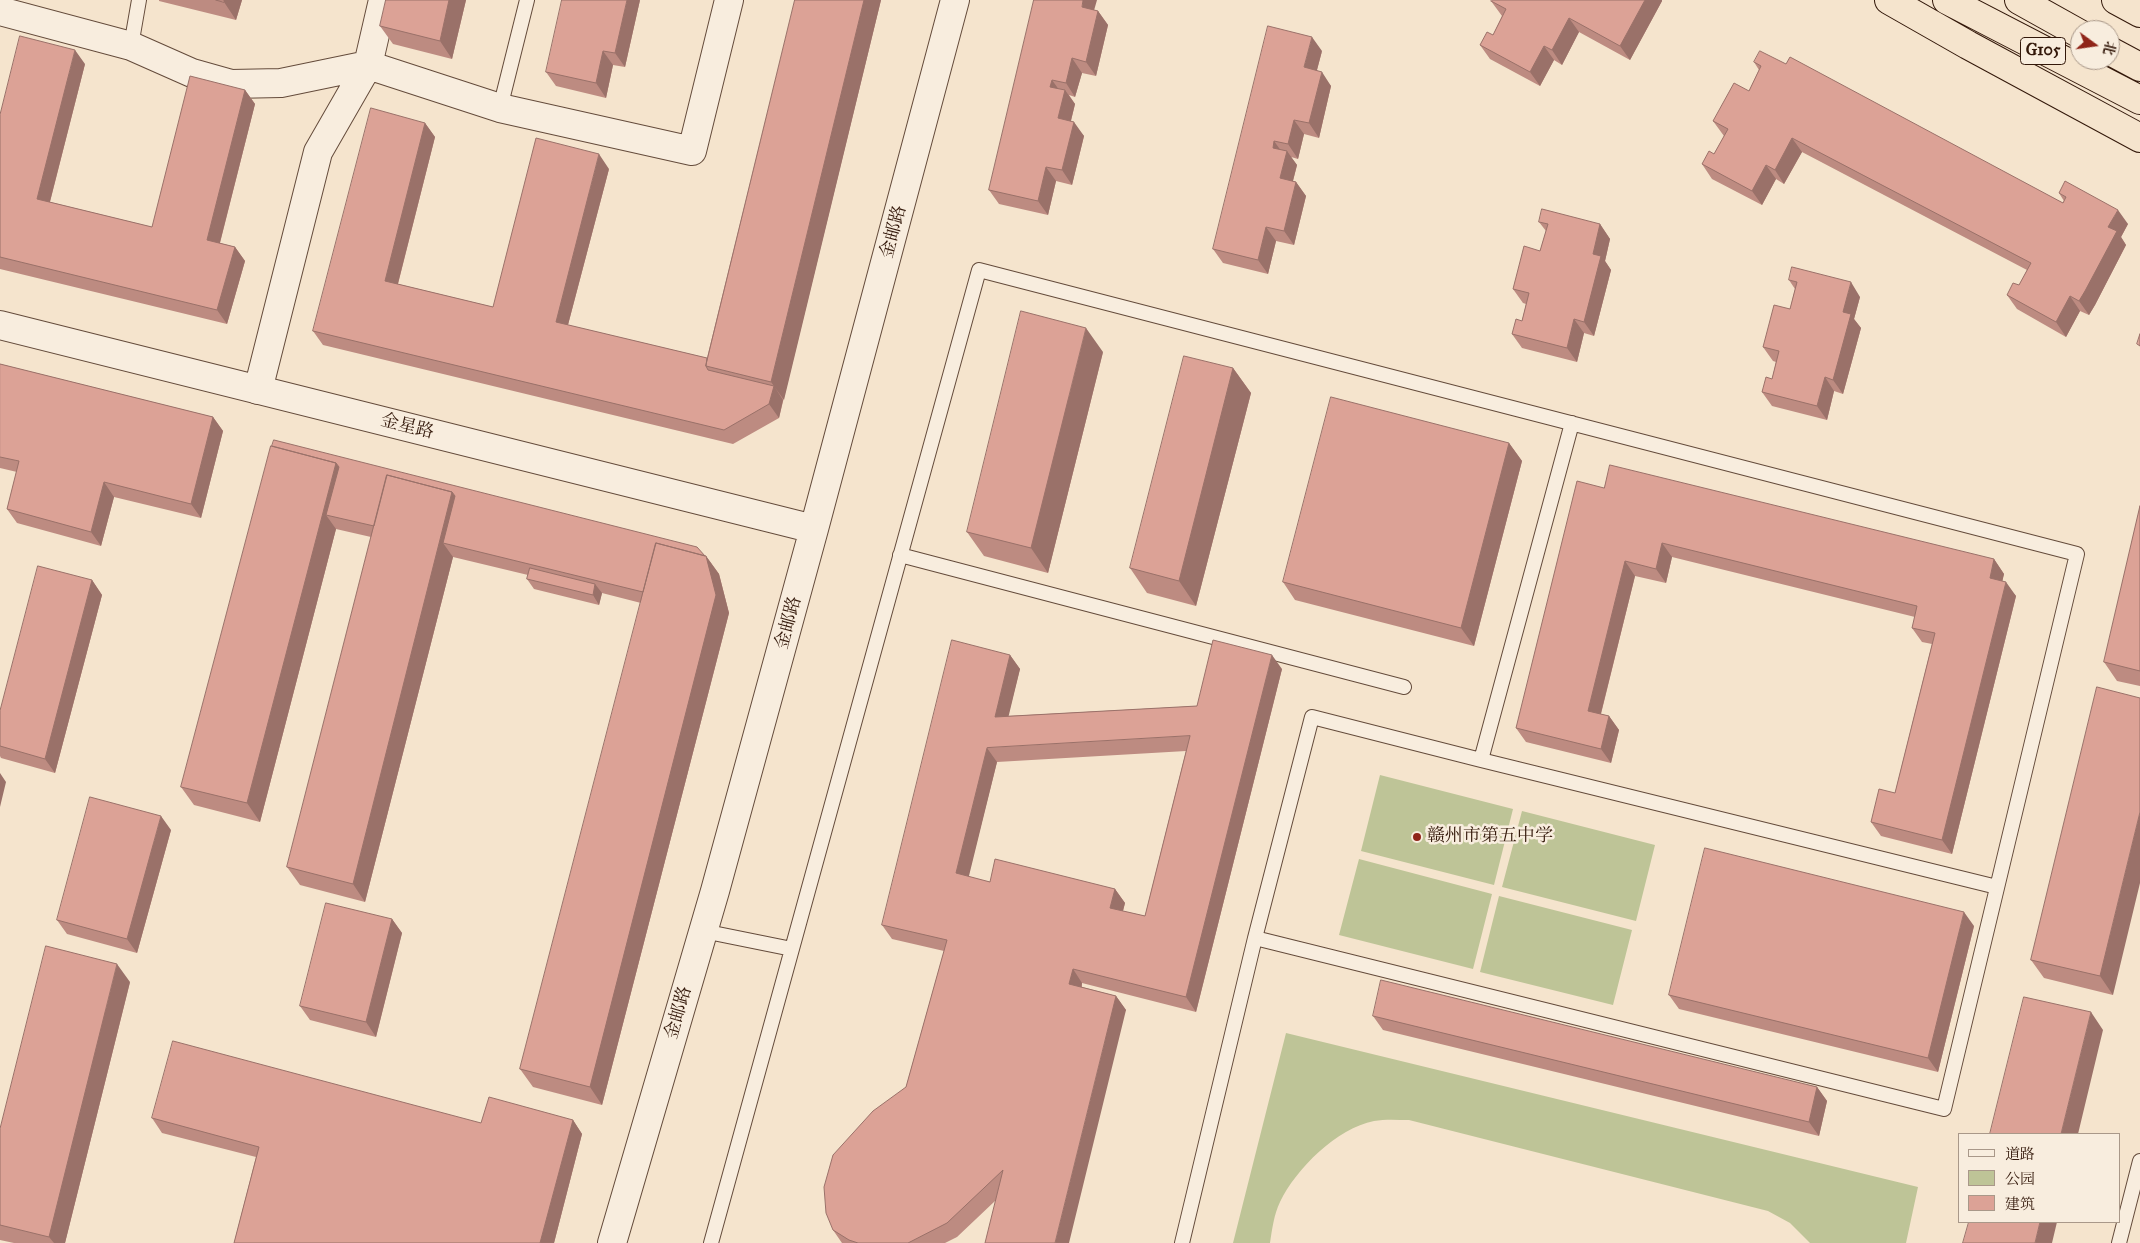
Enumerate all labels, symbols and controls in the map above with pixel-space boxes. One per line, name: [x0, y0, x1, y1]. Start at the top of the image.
north arrow: [2070, 20, 2120, 70]
road number: G105: [2020, 37, 2066, 64]
text: 北: [2099, 40, 2119, 57]
street label: 金邮路: [877, 203, 911, 261]
street label: 金星路: [378, 410, 436, 444]
street label: 金邮路: [772, 594, 806, 652]
place label: 赣州市第五中学: [1427, 826, 1553, 848]
marker: 赣州市第五中学: [1411, 831, 1423, 843]
street label: 金邮路: [661, 984, 697, 1042]
legend: [1958, 1133, 2120, 1223]
text: 道路: [2005, 1145, 2035, 1163]
text: 公园: [2005, 1170, 2035, 1188]
text: 建筑: [2005, 1195, 2035, 1213]

